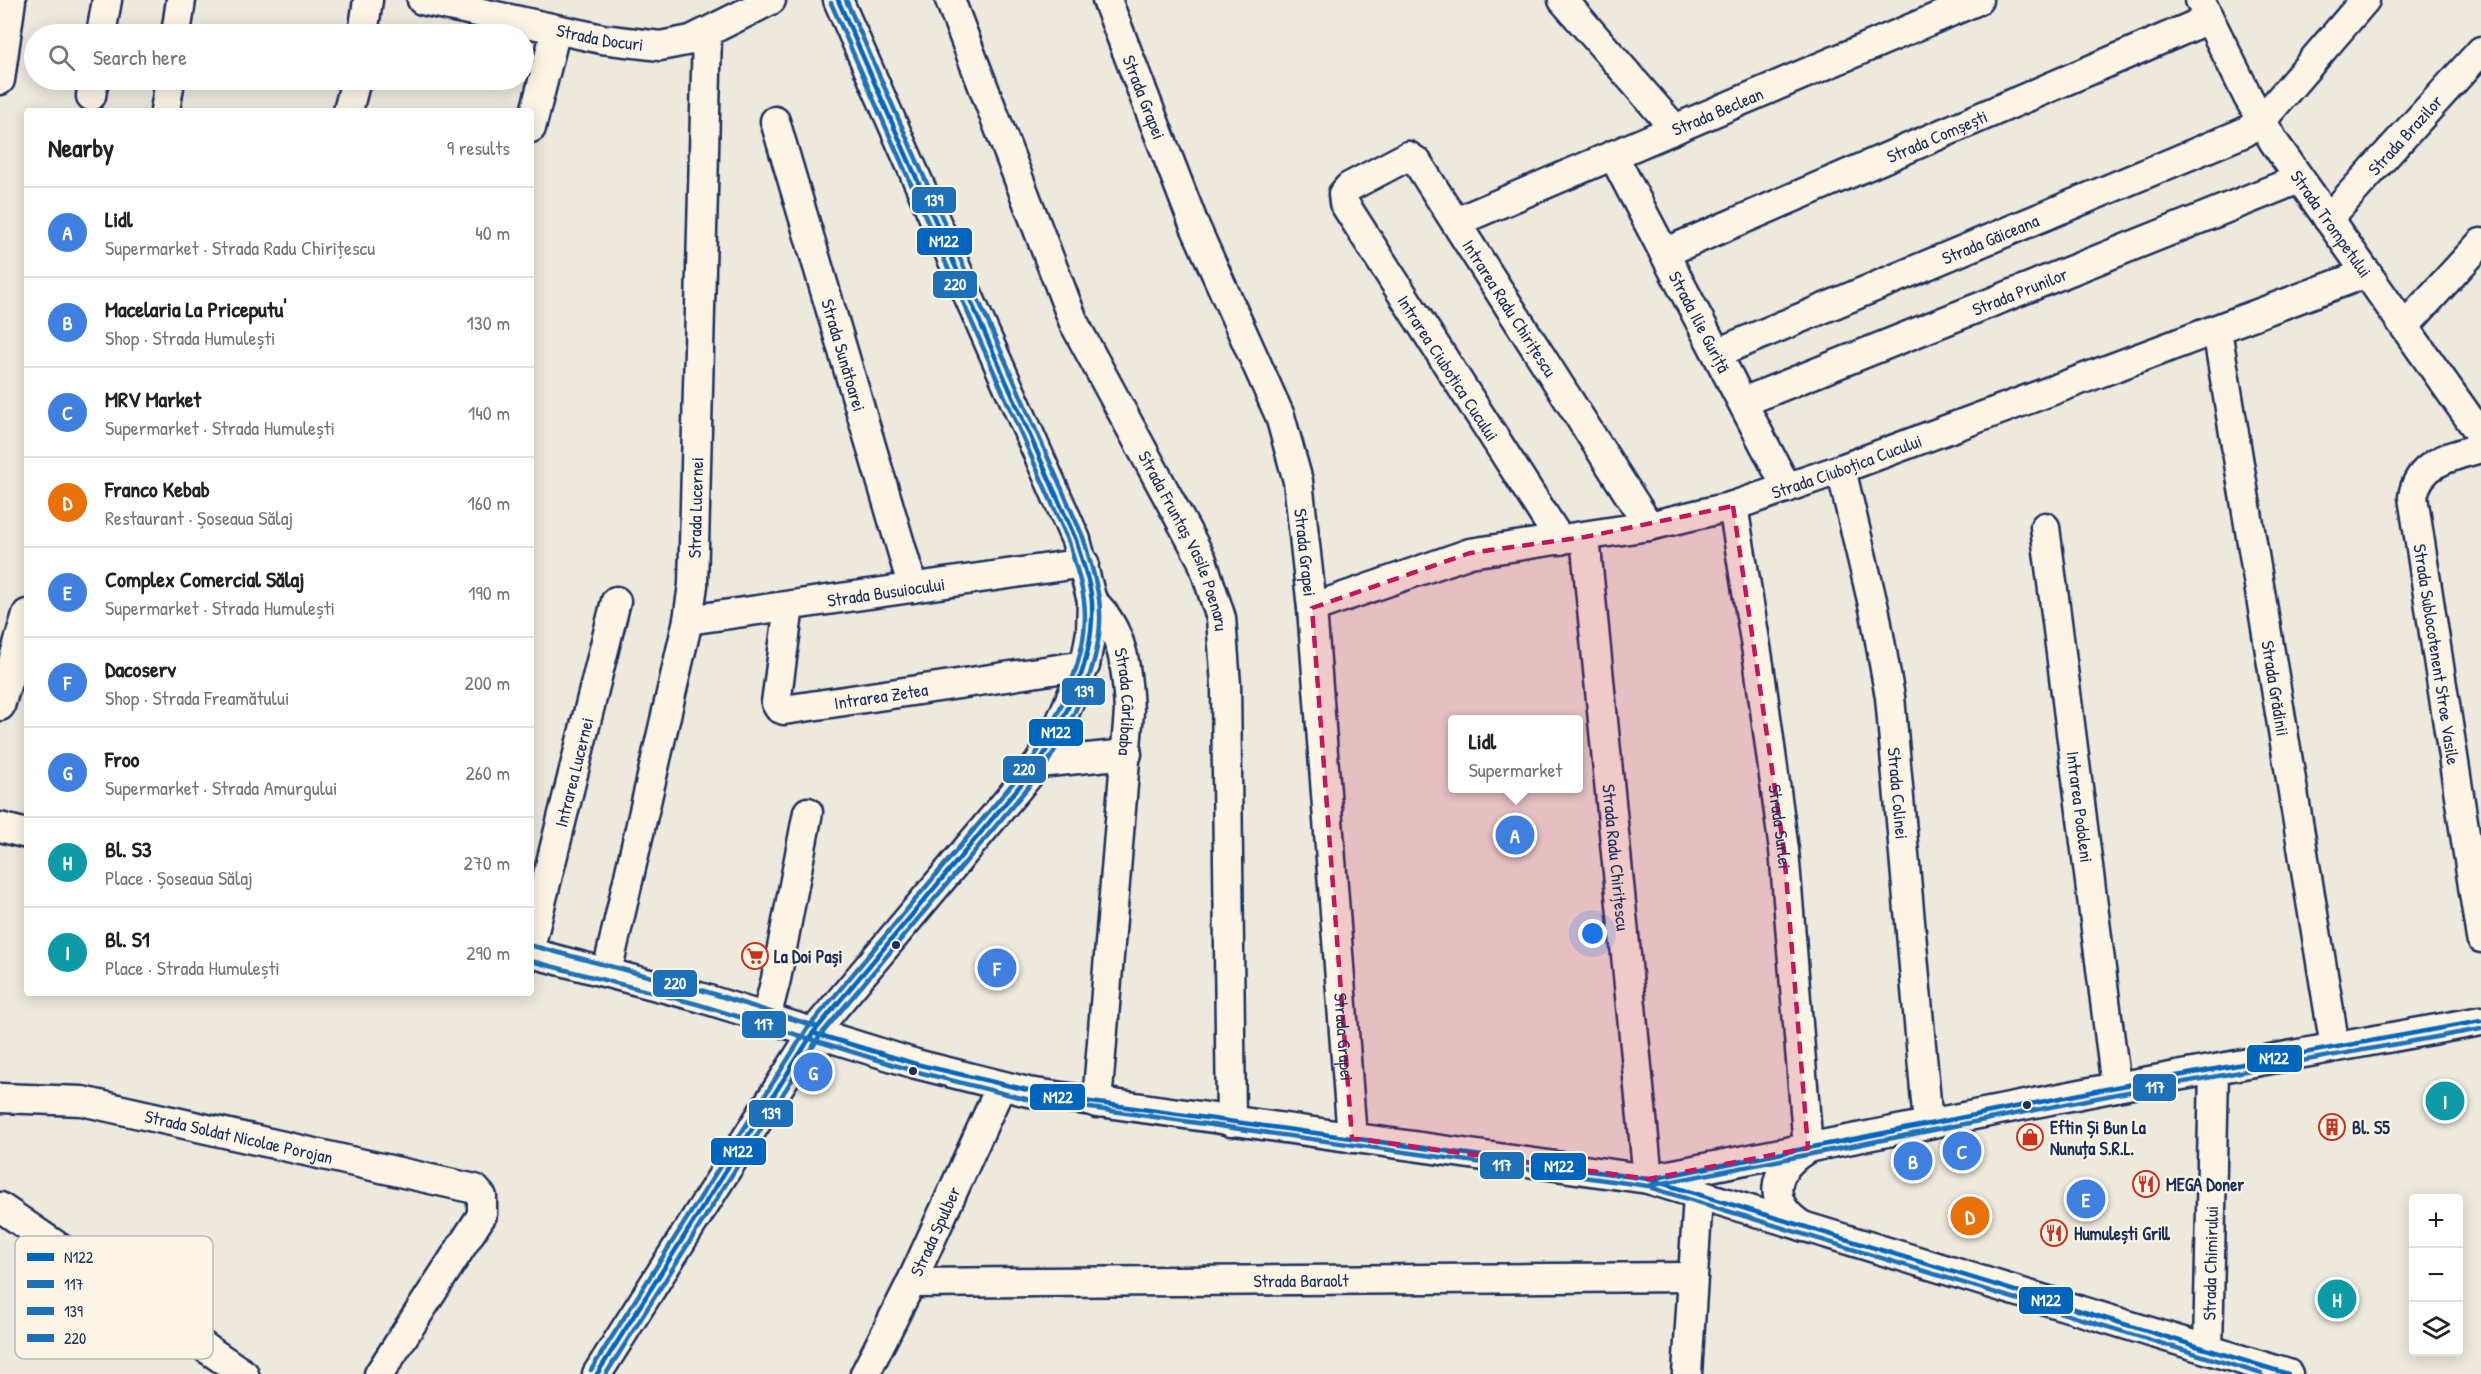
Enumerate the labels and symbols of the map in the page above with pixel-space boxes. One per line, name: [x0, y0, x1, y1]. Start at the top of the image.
street label: Strada Docuri: [554, 17, 645, 56]
street label: Strada Grapei: [1117, 51, 1172, 143]
street label: Strada Beclean: [1668, 80, 1767, 141]
street label: Strada Brazilor: [2362, 89, 2448, 180]
street label: Strada Comșești: [1883, 103, 1991, 168]
street label: Strada Trompetului: [2285, 165, 2378, 282]
line badge: 139: [911, 186, 957, 214]
text: 139: [925, 189, 944, 211]
street label: Strada Găiceana: [1938, 207, 2042, 270]
line badge: N122: [916, 227, 973, 256]
text: N122: [929, 230, 959, 252]
street label: Intrarea Radu Chirițescu: [1457, 234, 1563, 381]
street label: Strada Prunilor: [1968, 261, 2071, 321]
street label: Strada Ilie Guriță: [1663, 267, 1737, 377]
line badge: 220: [932, 270, 978, 299]
text: 220: [944, 273, 966, 295]
street label: Intrarea Ciuboțica Cucului: [1391, 290, 1505, 446]
street label: Strada Sunătoarei: [816, 296, 873, 414]
street label: Strada Ciuboțica Cucului: [1768, 428, 1925, 504]
street label: Strada Fruntaș Vasile Poenaru: [1133, 446, 1234, 632]
street label: Strada Lucernei: [681, 457, 709, 558]
street label: Strada Grapei: [1289, 507, 1323, 598]
street label: Strada Sublocotenent Stroe Vasile: [2408, 542, 2467, 767]
street label: Strada Busuiocului: [825, 571, 947, 612]
street label: Strada Grădinii: [2256, 638, 2296, 738]
street label: Strada Cârlibaba: [1109, 645, 1141, 757]
street label: Intrarea Zetea: [832, 676, 929, 715]
line badge: 139: [1061, 677, 1106, 706]
text: 139: [1075, 680, 1094, 702]
street label: Intrarea Lucernei: [548, 715, 599, 830]
line badge: N122: [1028, 718, 1084, 747]
text: N122: [1041, 721, 1071, 743]
street label: Strada Colinei: [1882, 746, 1915, 840]
street label: Intrarea Podoleni: [2061, 749, 2100, 864]
line badge: 220: [1002, 755, 1047, 784]
text: 220: [1013, 758, 1035, 780]
street label: Strada Radu Chirițescu: [1597, 783, 1636, 932]
street label: Strada Surlei: [1763, 783, 1798, 870]
pin: A: [1496, 812, 1534, 858]
your location: [1578, 919, 1607, 948]
unlabelled marker: [890, 939, 902, 951]
supermarket icon: La Doi Pași: [740, 941, 770, 971]
place label: La Doi Pași: [774, 944, 843, 969]
pin: F: [978, 946, 1016, 990]
line badge: 220: [652, 969, 698, 998]
text: 220: [664, 972, 686, 994]
street label: Strada Grapei: [1329, 992, 1360, 1082]
line badge: 117: [741, 1010, 787, 1039]
text: 117: [754, 1013, 774, 1035]
line badge: N122: [2246, 1044, 2303, 1073]
text: N122: [2259, 1047, 2289, 1069]
pin: G: [794, 1050, 832, 1094]
unlabelled marker: [907, 1065, 919, 1077]
line badge: 117: [2132, 1073, 2177, 1102]
text: 117: [2145, 1076, 2165, 1098]
pin: I: [2426, 1078, 2464, 1124]
line badge: N122: [1029, 1083, 1086, 1111]
text: N122: [1043, 1086, 1073, 1108]
line badge: 139: [748, 1099, 794, 1128]
unlabelled marker: [2021, 1099, 2033, 1111]
text: 139: [762, 1102, 781, 1124]
street label: Strada Soldat Nicolae Porojan: [143, 1103, 336, 1169]
building icon: Bl. S5: [2317, 1112, 2347, 1142]
place label: Eftin Și Bun La Nunuța S.R.L.: [2050, 1115, 2147, 1161]
place label: Bl. S5: [2352, 1115, 2390, 1140]
shop icon: Eftin Și Bun La Nunuța S.R.L.: [2015, 1122, 2045, 1152]
pin: C: [1942, 1128, 1982, 1174]
line badge: N122: [710, 1137, 767, 1166]
pin: B: [1894, 1138, 1932, 1184]
text: N122: [723, 1140, 753, 1162]
line badge: 117: [1479, 1151, 1525, 1180]
line badge: N122: [1530, 1152, 1587, 1181]
text: 117: [1492, 1154, 1512, 1176]
text: N122: [1544, 1155, 1574, 1177]
restaurant icon: MEGA Doner: [2131, 1169, 2161, 1199]
place label: MEGA Doner: [2166, 1172, 2244, 1197]
pin: E: [2066, 1176, 2106, 1222]
street label: Strada Spulber: [903, 1182, 966, 1280]
pin: D: [1950, 1194, 1990, 1238]
street label: Strada Chimirului: [2196, 1205, 2224, 1321]
restaurant icon: Humulești Grill: [2039, 1218, 2069, 1248]
place label: Humulești Grill: [2074, 1221, 2171, 1246]
legend: [15, 1236, 213, 1359]
text: N122: [64, 1246, 94, 1268]
street label: Strada Baraolt: [1253, 1267, 1349, 1293]
text: 117: [64, 1273, 84, 1295]
pin: H: [2318, 1276, 2356, 1322]
line badge: N122: [2018, 1286, 2074, 1315]
text: N122: [2031, 1289, 2061, 1311]
text: 139: [64, 1300, 83, 1322]
text: 220: [64, 1327, 86, 1349]

